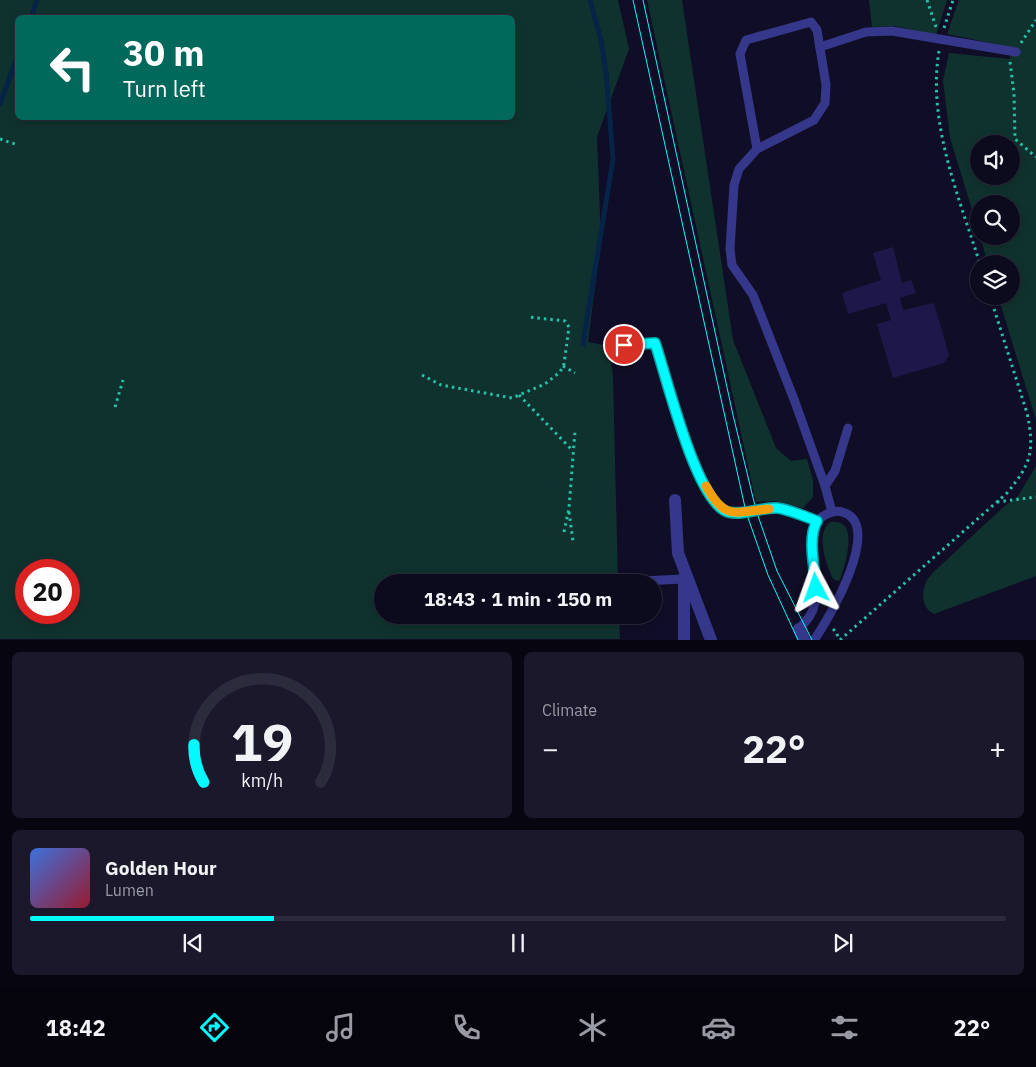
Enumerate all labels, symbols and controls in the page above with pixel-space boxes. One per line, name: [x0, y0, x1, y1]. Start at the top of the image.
text: 30 m: [123, 30, 205, 76]
icon: left: [40, 35, 105, 100]
text: Turn left: [123, 74, 206, 103]
map controls: [970, 135, 1020, 305]
button: sound: [970, 135, 1020, 185]
button: search: [970, 195, 1020, 245]
button: layers: [970, 255, 1020, 305]
pin: [603, 324, 645, 366]
icon: arrive: [610, 331, 638, 359]
speed limit sign: 20: [15, 559, 80, 624]
position arrow: [789, 561, 841, 613]
text: 18:43 · 1 min · 150 m: [424, 587, 612, 611]
text: Climate: [542, 700, 597, 720]
text: 19: [231, 708, 293, 775]
text: 22°: [742, 724, 806, 773]
text: −: [542, 730, 559, 767]
text: +: [989, 730, 1006, 767]
text: km/h: [241, 769, 283, 792]
text: Golden Hour: [105, 856, 217, 880]
text: Lumen: [105, 880, 154, 900]
icon: previous: [179, 929, 207, 957]
icon: pause: [504, 929, 532, 957]
icon: next: [829, 929, 857, 957]
icon: directions: [197, 1010, 232, 1045]
icon: music: [323, 1010, 358, 1045]
icon: phone: [449, 1010, 484, 1045]
icon: climate: [575, 1010, 610, 1045]
icon: car: [701, 1010, 736, 1045]
icon: filters: [827, 1010, 862, 1045]
text: 18:42: [46, 1013, 106, 1042]
text: 22°: [954, 1013, 990, 1042]

